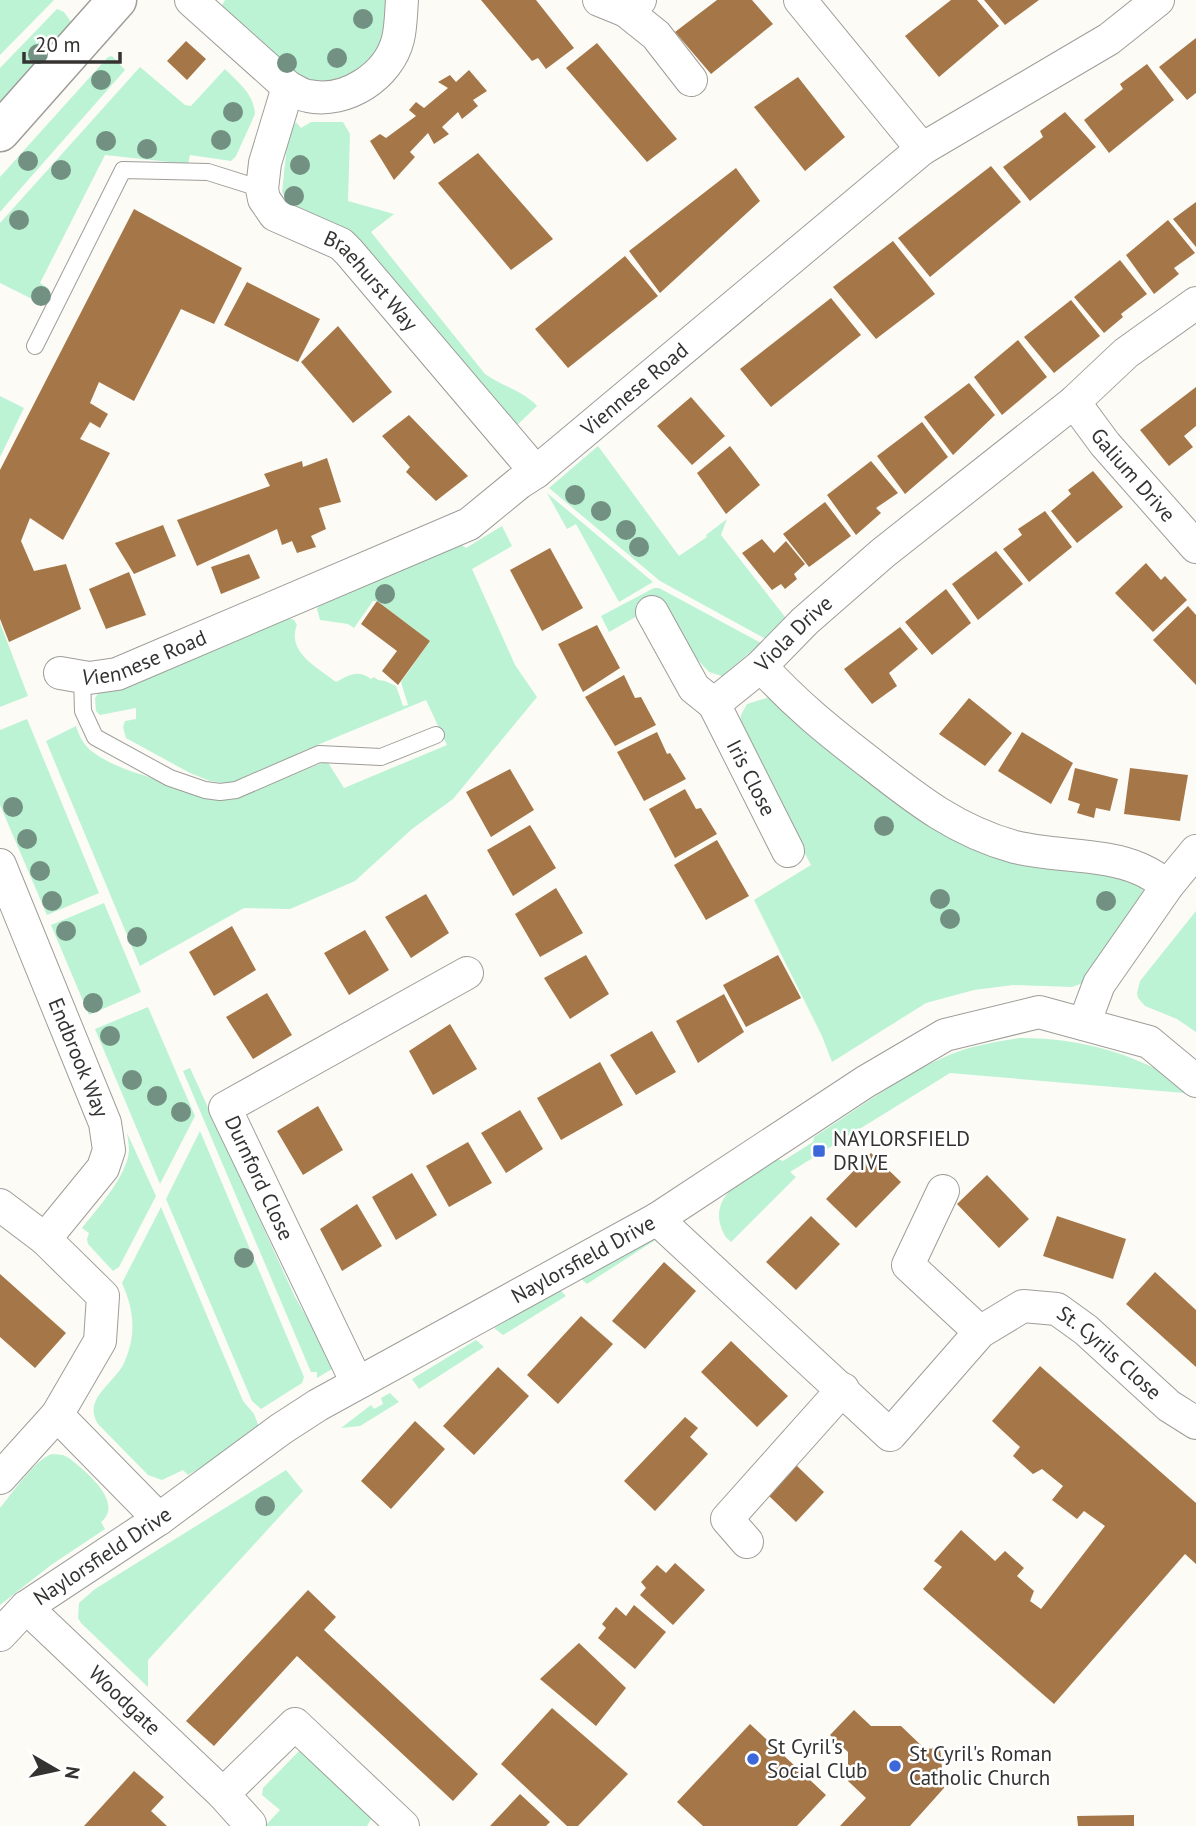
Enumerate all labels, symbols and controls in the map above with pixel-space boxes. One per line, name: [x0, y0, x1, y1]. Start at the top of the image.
scale bar: [24, 21, 121, 65]
text: 20 m: [35, 31, 81, 58]
street label: Braehurst Way: [320, 224, 424, 336]
street label: Viennese Road: [575, 336, 694, 442]
street label: Galium Drive: [1085, 423, 1182, 527]
street label: Viola Drive: [748, 589, 838, 678]
street label: Viennese Road: [79, 623, 210, 692]
street label: Iris Close: [721, 735, 782, 821]
street label: Endbrook Way: [43, 994, 115, 1121]
street label: Durnford Close: [219, 1111, 300, 1244]
place label: NAYLORSFIELD DRIVE: [833, 1125, 970, 1176]
marker: NAYLORSFIELD DRIVE: [811, 1143, 827, 1159]
street label: Naylorsfield Drive: [506, 1209, 660, 1309]
street label: St. Cyrils Close: [1052, 1299, 1167, 1405]
street label: Naylorsfield Drive: [28, 1500, 177, 1611]
street label: Woodgate: [83, 1660, 167, 1741]
place label: St Cyril's Social Club: [767, 1733, 867, 1784]
north arrow: [21, 1735, 91, 1805]
place label: St Cyril's Roman Catholic Church: [909, 1740, 1052, 1791]
marker: St Cyril's Social Club: [745, 1751, 761, 1767]
marker: St Cyril's Roman Catholic Church: [887, 1758, 903, 1774]
text: N: [60, 1765, 86, 1781]

